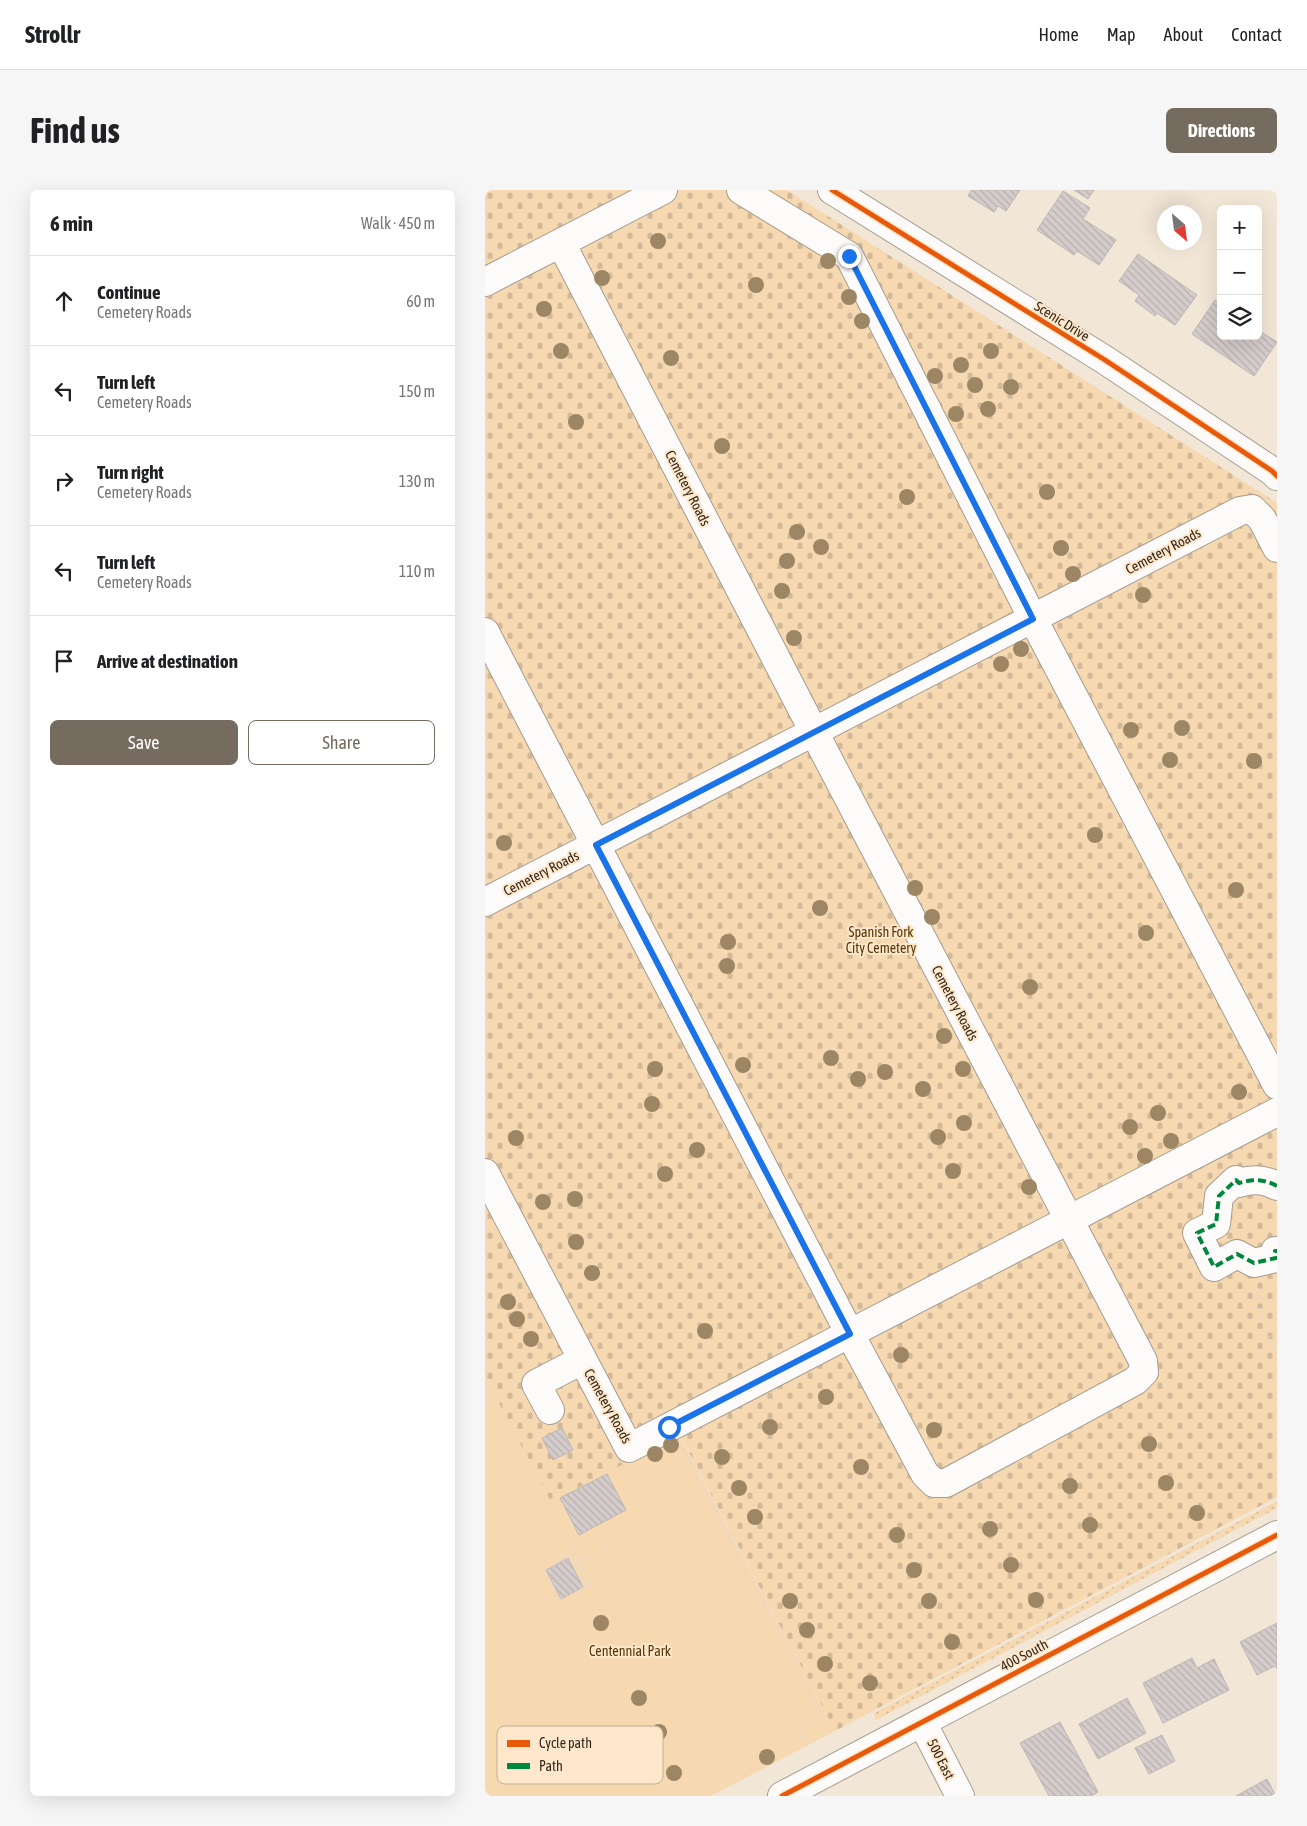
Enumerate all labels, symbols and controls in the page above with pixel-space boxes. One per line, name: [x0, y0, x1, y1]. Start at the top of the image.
text: Strollr: [25, 21, 80, 48]
text: Home: [1039, 24, 1079, 45]
text: Map: [1107, 24, 1136, 45]
text: About: [1164, 24, 1203, 45]
text: Contact: [1231, 24, 1282, 45]
button: Directions: [1166, 108, 1277, 153]
text: Find us: [30, 110, 120, 150]
north arrow: [1157, 205, 1202, 250]
map controls: [1217, 205, 1262, 340]
button: +: [1217, 205, 1262, 250]
text: 6 min: [50, 211, 93, 235]
text: Walk · 450 m: [361, 214, 435, 232]
route end: [838, 245, 861, 268]
button: −: [1217, 250, 1262, 295]
text: Continue: [97, 281, 161, 303]
icon: ahead: [50, 287, 78, 315]
text: 60 m: [406, 292, 435, 310]
button: layers: [1217, 295, 1262, 340]
street label: Scenic Drive: [1032, 298, 1092, 344]
text: Cemetery Roads: [97, 303, 192, 321]
text: Turn left: [97, 371, 155, 393]
icon: left: [50, 377, 78, 405]
text: 150 m: [399, 382, 435, 400]
text: Cemetery Roads: [97, 393, 192, 411]
street label: Cemetery Roads: [662, 447, 714, 529]
text: Turn right: [97, 461, 164, 483]
icon: right: [50, 467, 78, 495]
text: 130 m: [399, 472, 435, 490]
text: Cemetery Roads: [97, 483, 192, 501]
street label: Cemetery Roads: [1123, 524, 1203, 578]
text: Turn left: [97, 551, 155, 573]
icon: left: [50, 557, 78, 585]
text: 110 m: [399, 562, 435, 580]
text: Cemetery Roads: [97, 573, 192, 591]
icon: arrive: [50, 647, 78, 675]
text: Arrive at destination: [97, 650, 238, 672]
button: Save: [50, 720, 238, 765]
button: Share: [248, 720, 435, 765]
street label: Cemetery Roads: [500, 847, 582, 899]
park label: Spanish Fork City Cemetery: [846, 924, 916, 956]
street label: Cemetery Roads: [928, 963, 982, 1043]
street label: Cemetery Roads: [581, 1366, 635, 1446]
route start: [658, 1416, 681, 1439]
street label: 400 South: [997, 1636, 1051, 1674]
park label: Centennial Park: [589, 1643, 671, 1659]
legend: [497, 1726, 663, 1784]
text: Cycle path: [539, 1735, 592, 1751]
street label: 500 East: [924, 1736, 958, 1782]
text: Path: [539, 1758, 563, 1774]

